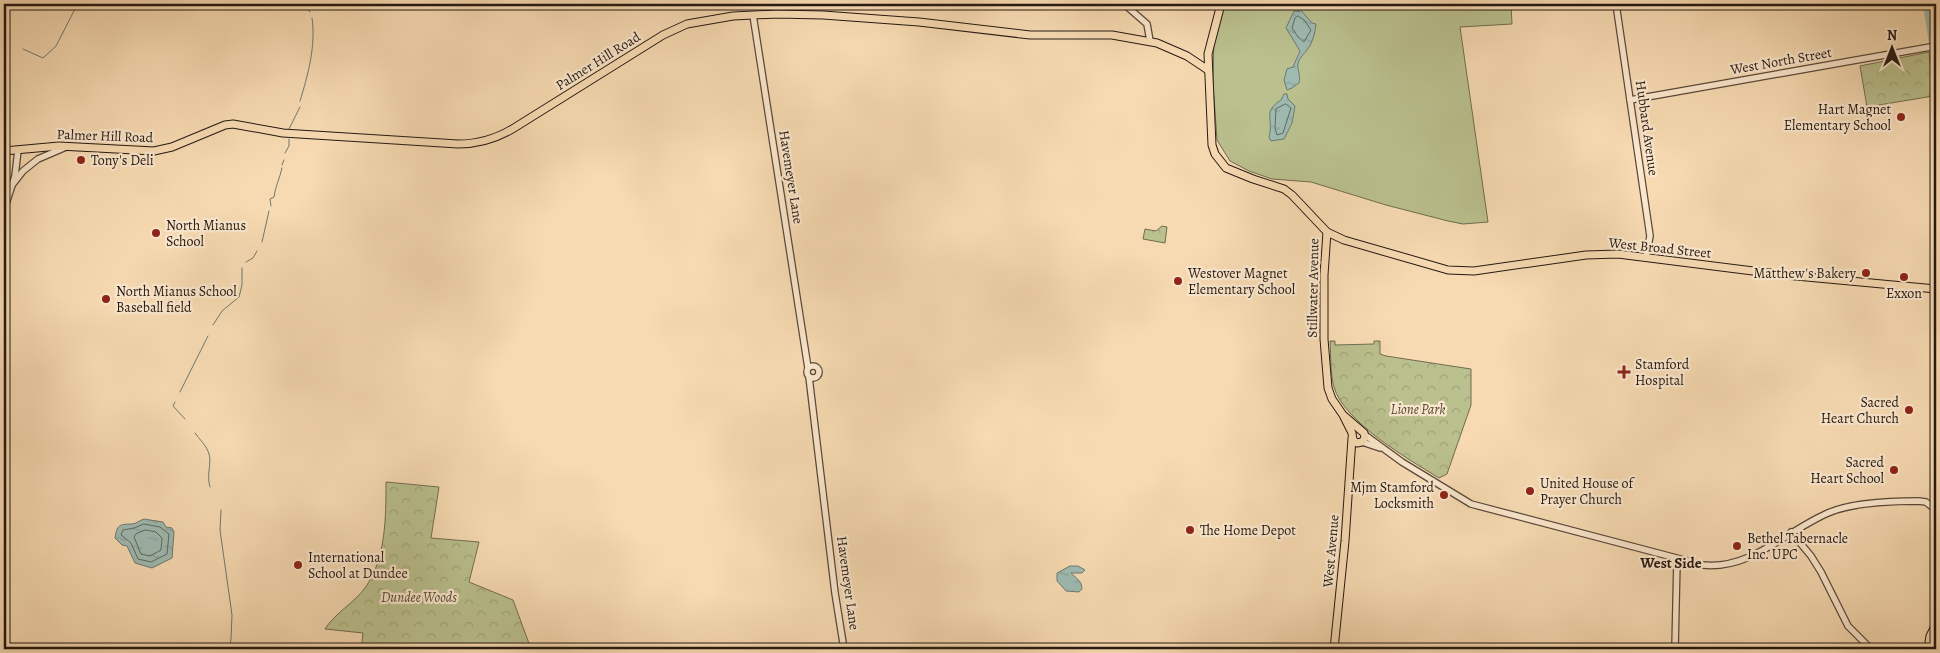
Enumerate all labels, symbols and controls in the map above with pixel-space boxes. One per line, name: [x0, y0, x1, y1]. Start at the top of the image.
north arrow: [1868, 22, 1918, 72]
text: N: [1887, 26, 1897, 45]
street label: Palmer Hill Road: [552, 27, 644, 95]
street label: West North Street: [1728, 43, 1834, 79]
street label: Hubbard Avenue: [1631, 79, 1663, 177]
place label: Hart Magnet Elementary School: [1784, 100, 1892, 135]
marker: Hart Magnet Elementary School: [1895, 111, 1907, 123]
street label: Palmer Hill Road: [56, 125, 154, 147]
street label: Havemeyer Lane: [774, 129, 808, 225]
place label: Tony's Deli: [91, 151, 154, 170]
marker: Tony's Deli: [75, 154, 87, 166]
place label: North Mianus School: [166, 216, 246, 251]
marker: North Mianus School: [150, 227, 162, 239]
street label: West Broad Street: [1607, 233, 1713, 263]
street label: Stillwater Avenue: [1303, 238, 1323, 338]
place label: Westover Magnet Elementary School: [1187, 264, 1296, 299]
place label: Matthew's Bakery: [1754, 264, 1857, 283]
marker: Matthew's Bakery: [1860, 267, 1872, 279]
marker: Exxon: [1898, 271, 1910, 283]
marker: Westover Magnet Elementary School: [1172, 275, 1184, 287]
place label: North Mianus School Baseball field: [116, 282, 237, 317]
place label: Exxon: [1886, 284, 1922, 303]
marker: North Mianus School Baseball field: [100, 293, 112, 305]
place label: Stamford Hospital: [1635, 355, 1690, 390]
marker: Stamford Hospital: [1617, 365, 1631, 379]
place label: Sacred Heart Church: [1821, 393, 1900, 428]
park label: Lione Park: [1391, 400, 1445, 419]
marker: Sacred Heart Church: [1903, 404, 1915, 416]
place label: Sacred Heart School: [1810, 453, 1885, 488]
marker: Sacred Heart School: [1888, 464, 1900, 476]
place label: United House of Prayer Church: [1540, 474, 1636, 509]
place label: Mjm Stamford Locksmith: [1350, 478, 1435, 513]
marker: United House of Prayer Church: [1524, 485, 1536, 497]
marker: Mjm Stamford Locksmith: [1438, 489, 1450, 501]
street label: West Avenue: [1318, 514, 1344, 589]
place label: The Home Depot: [1200, 521, 1296, 540]
marker: The Home Depot: [1184, 524, 1196, 536]
place label: Bethel Tabernacle Inc. UPC: [1747, 529, 1848, 564]
street label: Havemeyer Lane: [832, 535, 864, 631]
marker: Bethel Tabernacle Inc. UPC: [1731, 540, 1743, 552]
place label: International School at Dundee: [308, 548, 408, 583]
district label: West Side: [1639, 553, 1702, 573]
marker: International School at Dundee: [292, 559, 304, 571]
park label: Dundee Woods: [381, 588, 457, 607]

